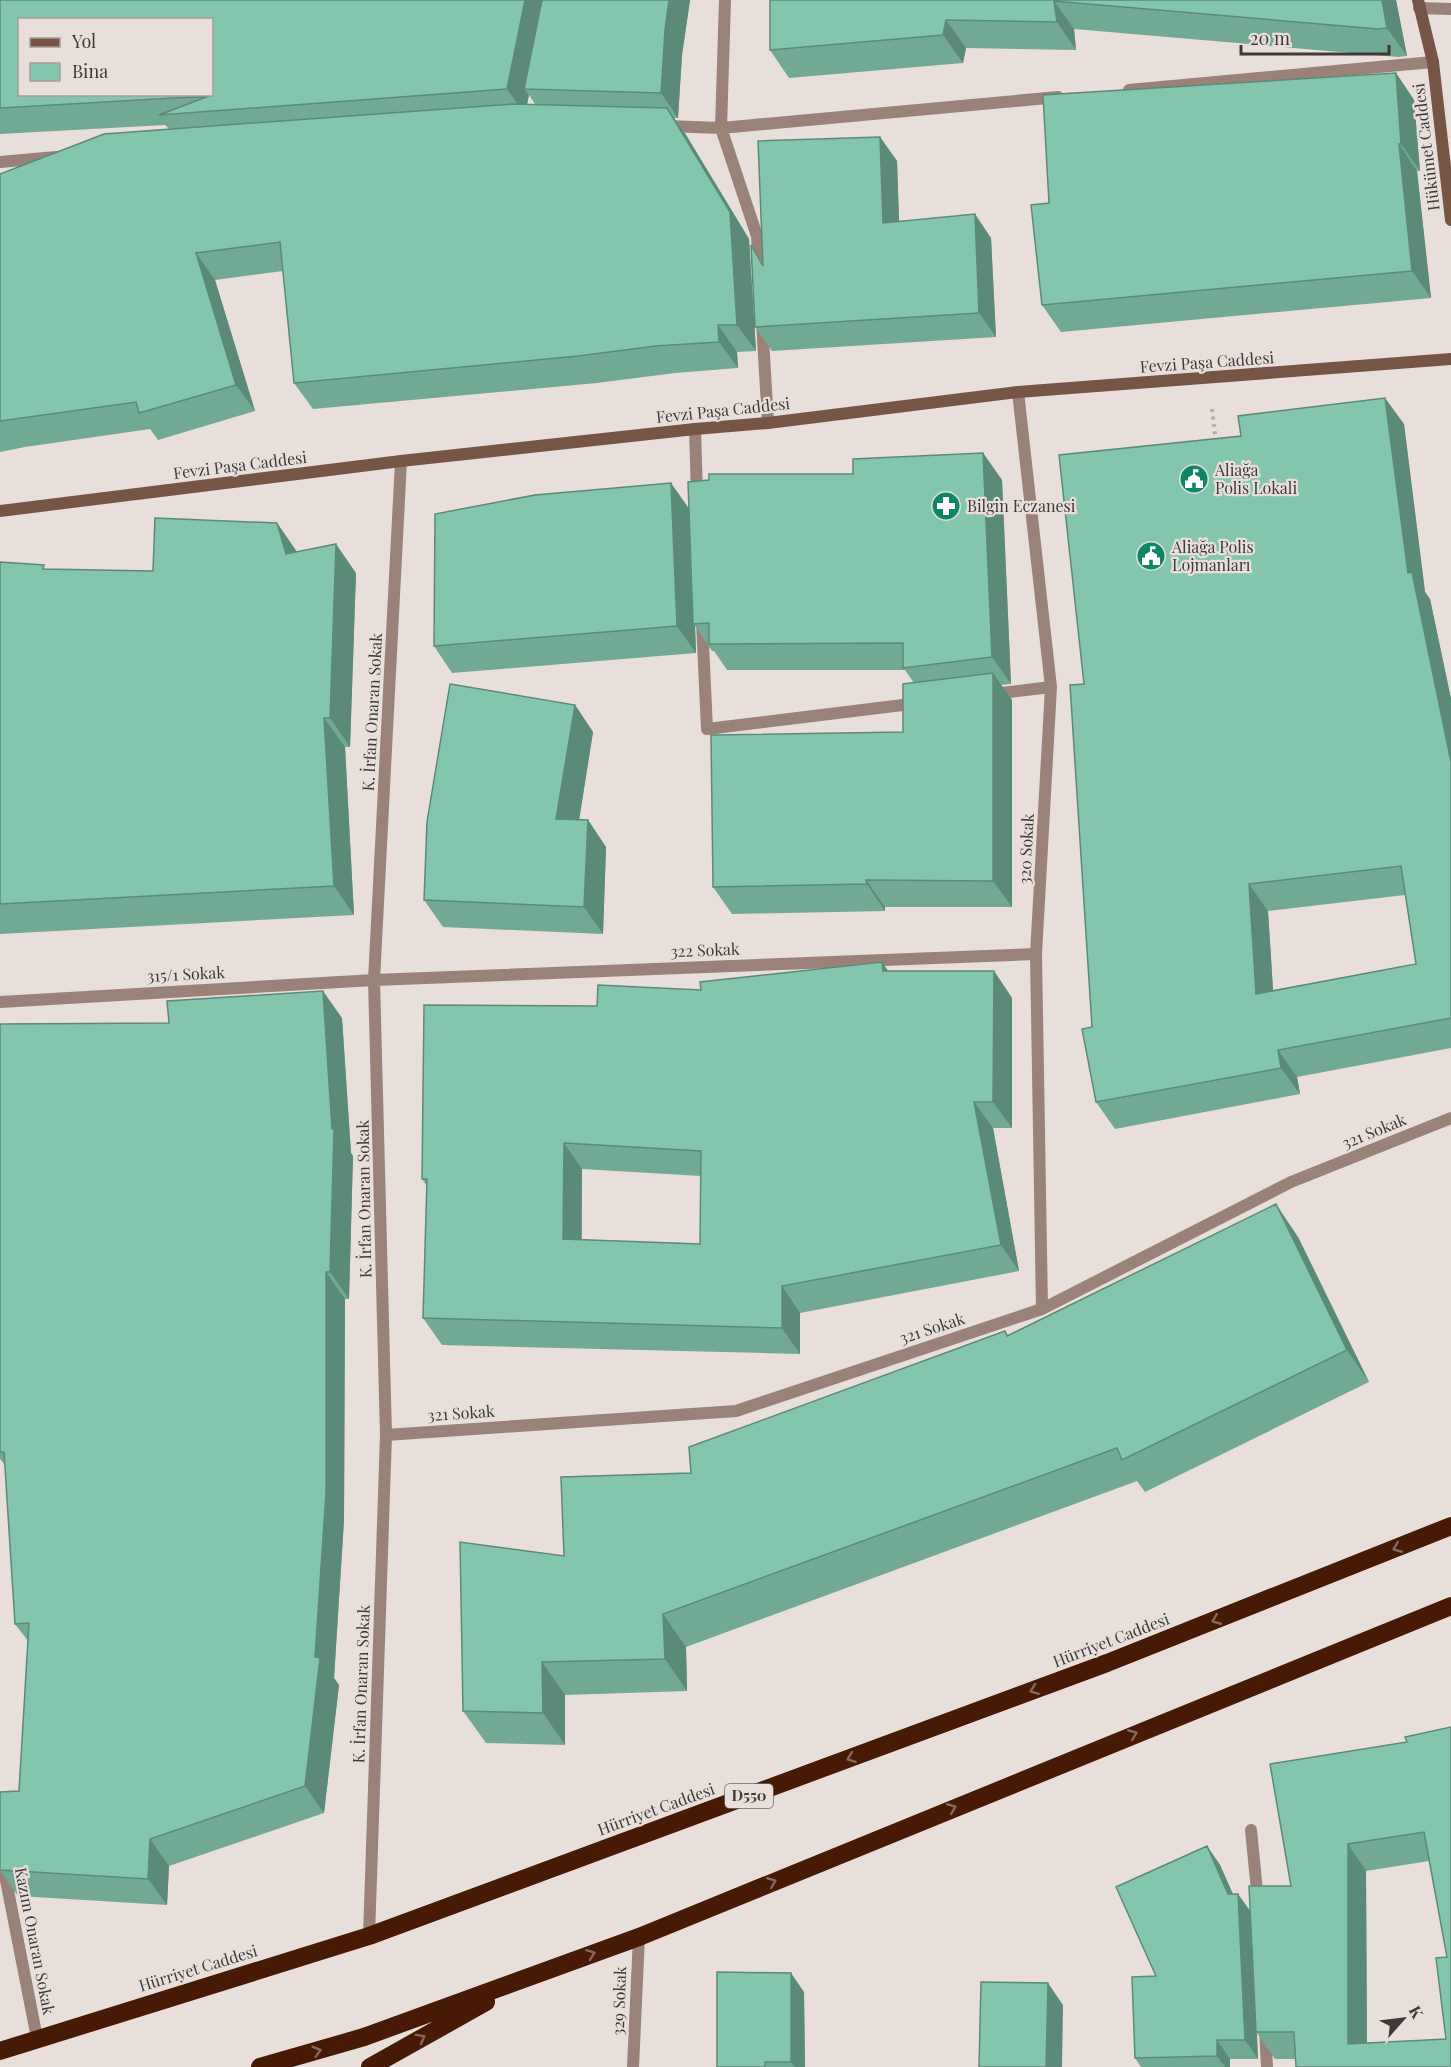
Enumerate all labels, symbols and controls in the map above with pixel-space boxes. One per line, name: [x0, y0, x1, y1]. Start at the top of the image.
legend: [18, 18, 213, 96]
scale bar: [1241, 18, 1390, 56]
text: 20 m: [1250, 26, 1290, 50]
text: Yol: [71, 29, 96, 53]
text: Bina: [72, 59, 108, 83]
street label: Hükümet Caddesi: [1407, 82, 1444, 212]
street label: Fevzi Paşa Caddesi: [1139, 346, 1275, 377]
street label: Fevzi Paşa Caddesi: [655, 392, 791, 427]
street label: Fevzi Paşa Caddesi: [172, 446, 308, 483]
place label: Aliağa Polis Lokali: [1214, 459, 1297, 498]
public building icon: Aliağa Polis Lokali: [1178, 463, 1210, 495]
pharmacy icon: Bilgin Eczanesi: [930, 490, 962, 522]
place label: Bilgin Eczanesi: [967, 495, 1076, 516]
place label: Aliağa Polis Lojmanları: [1171, 536, 1254, 575]
public building icon: Aliağa Polis Lojmanları: [1135, 540, 1167, 572]
street label: K. İrfan Onaran Sokak: [357, 632, 386, 792]
street label: 320 Sokak: [1013, 813, 1038, 885]
street label: 322 Sokak: [670, 938, 740, 961]
street label: 315/1 Sokak: [146, 961, 226, 986]
street label: 321 Sokak: [1339, 1108, 1409, 1153]
street label: K. İrfan Onaran Sokak: [352, 1119, 375, 1278]
street label: 321 Sokak: [897, 1307, 967, 1348]
street label: 321 Sokak: [427, 1400, 496, 1425]
one-way arrow: [1392, 1541, 1403, 1553]
street label: K. İrfan Onaran Sokak: [347, 1604, 374, 1764]
street label: Hürriyet Caddesi: [1050, 1608, 1172, 1671]
one-way arrow: [1211, 1613, 1222, 1625]
one-way arrow: [1029, 1683, 1039, 1696]
one-way arrow: [1126, 1729, 1137, 1741]
one-way arrow: [846, 1751, 857, 1763]
street label: Hürriyet Caddesi: [594, 1778, 718, 1839]
road number: D550: [725, 1784, 773, 1808]
one-way arrow: [946, 1803, 957, 1815]
street label: Kazım Onaran Sokak: [11, 1865, 60, 2017]
one-way arrow: [765, 1877, 776, 1889]
street label: Hürriyet Caddesi: [136, 1939, 260, 1996]
one-way arrow: [585, 1949, 595, 1962]
street label: 329 Sokak: [607, 1966, 630, 2036]
north arrow: [1373, 1989, 1433, 2049]
text: K: [1405, 2002, 1429, 2022]
one-way arrow: [415, 2034, 425, 2046]
one-way arrow: [311, 2046, 322, 2058]

